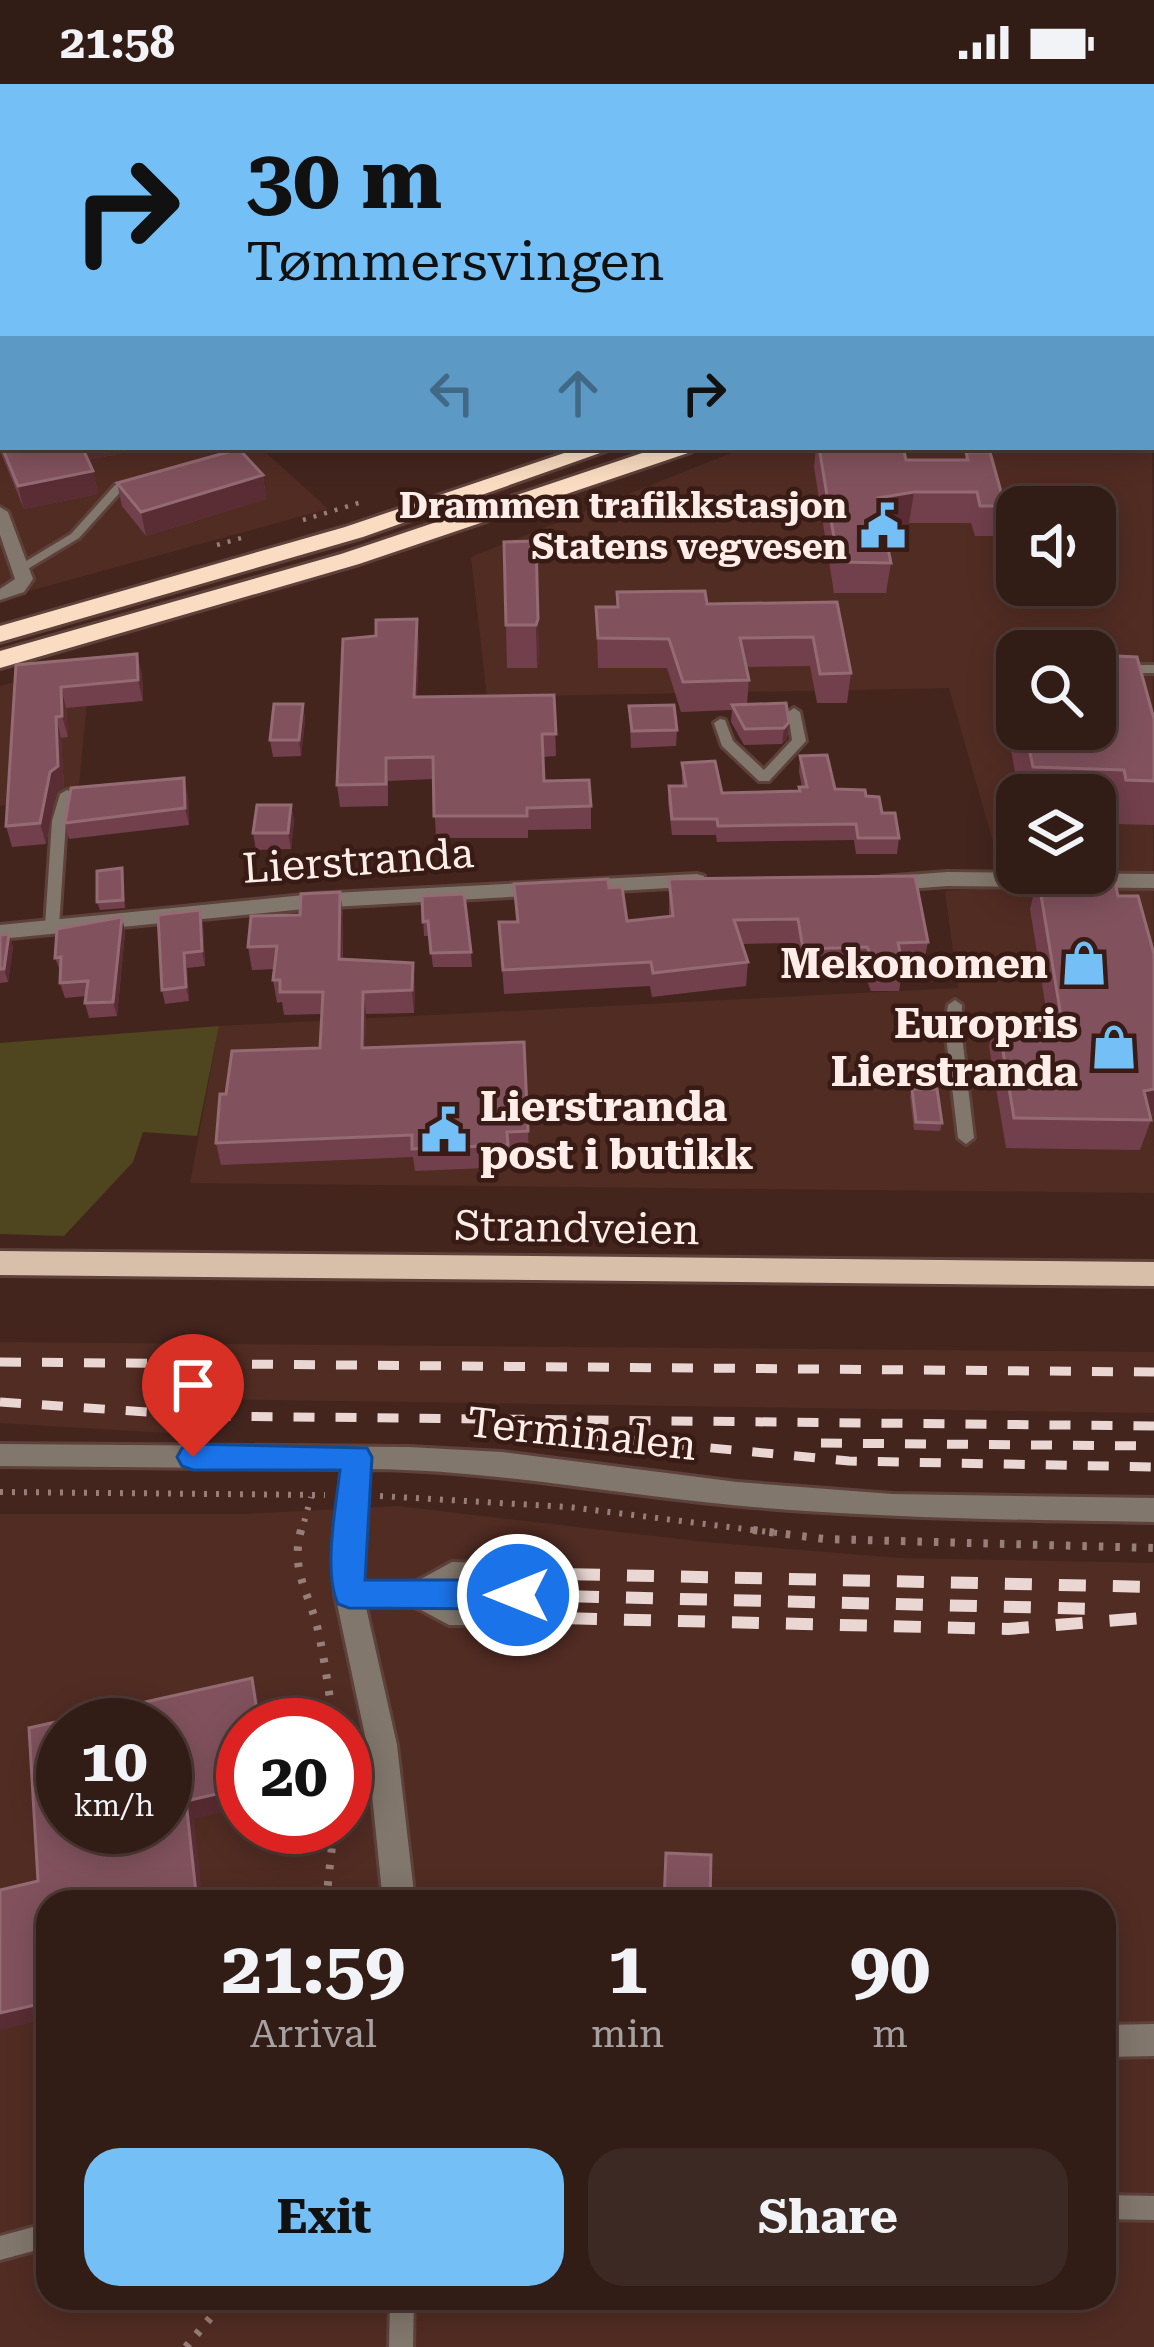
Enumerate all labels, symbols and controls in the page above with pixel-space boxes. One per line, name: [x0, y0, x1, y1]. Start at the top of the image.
text: 21:58: [60, 16, 175, 69]
text: 30 m: [246, 130, 442, 228]
icon: right: [48, 132, 204, 288]
text: Tømmersvingen: [246, 230, 664, 293]
icon: left: [419, 360, 485, 426]
icon: ahead: [545, 360, 611, 426]
icon: right: [671, 360, 737, 426]
place label: Drammen trafikkstasjon Statens vegvesen: [399, 485, 847, 568]
map controls: [996, 486, 1116, 894]
button: sound: [996, 486, 1116, 606]
public building icon: Drammen trafikkstasjon Statens vegvesen: [858, 501, 908, 551]
button: search: [996, 630, 1116, 750]
button: layers: [996, 774, 1116, 894]
street label: Lierstranda: [241, 828, 476, 893]
shop icon: Mekonomen: [1059, 938, 1109, 988]
place label: Mekonomen: [780, 939, 1048, 988]
place label: Europris Lierstranda: [831, 999, 1078, 1096]
shop icon: Europris Lierstranda: [1089, 1022, 1139, 1072]
place label: Lierstranda post i butikk: [480, 1082, 753, 1179]
public building icon: Lierstranda post i butikk: [419, 1105, 469, 1155]
street label: Strandveien: [454, 1201, 700, 1254]
pin: [142, 1334, 244, 1457]
icon: arrive: [160, 1352, 226, 1418]
street label: Terminalen: [465, 1397, 699, 1470]
position arrow: [455, 1532, 581, 1658]
speed limit sign: 20: [216, 1698, 372, 1854]
text: 10: [80, 1725, 148, 1796]
text: km/h: [74, 1788, 154, 1823]
text: 21:59: [222, 1926, 405, 2011]
text: 1: [607, 1926, 648, 2011]
text: 90: [850, 1926, 930, 2011]
text: Arrival: [250, 2011, 377, 2057]
text: min: [591, 2011, 664, 2057]
text: m: [872, 2011, 908, 2057]
button: Exit: [84, 2148, 564, 2286]
button: Share: [588, 2148, 1068, 2286]

